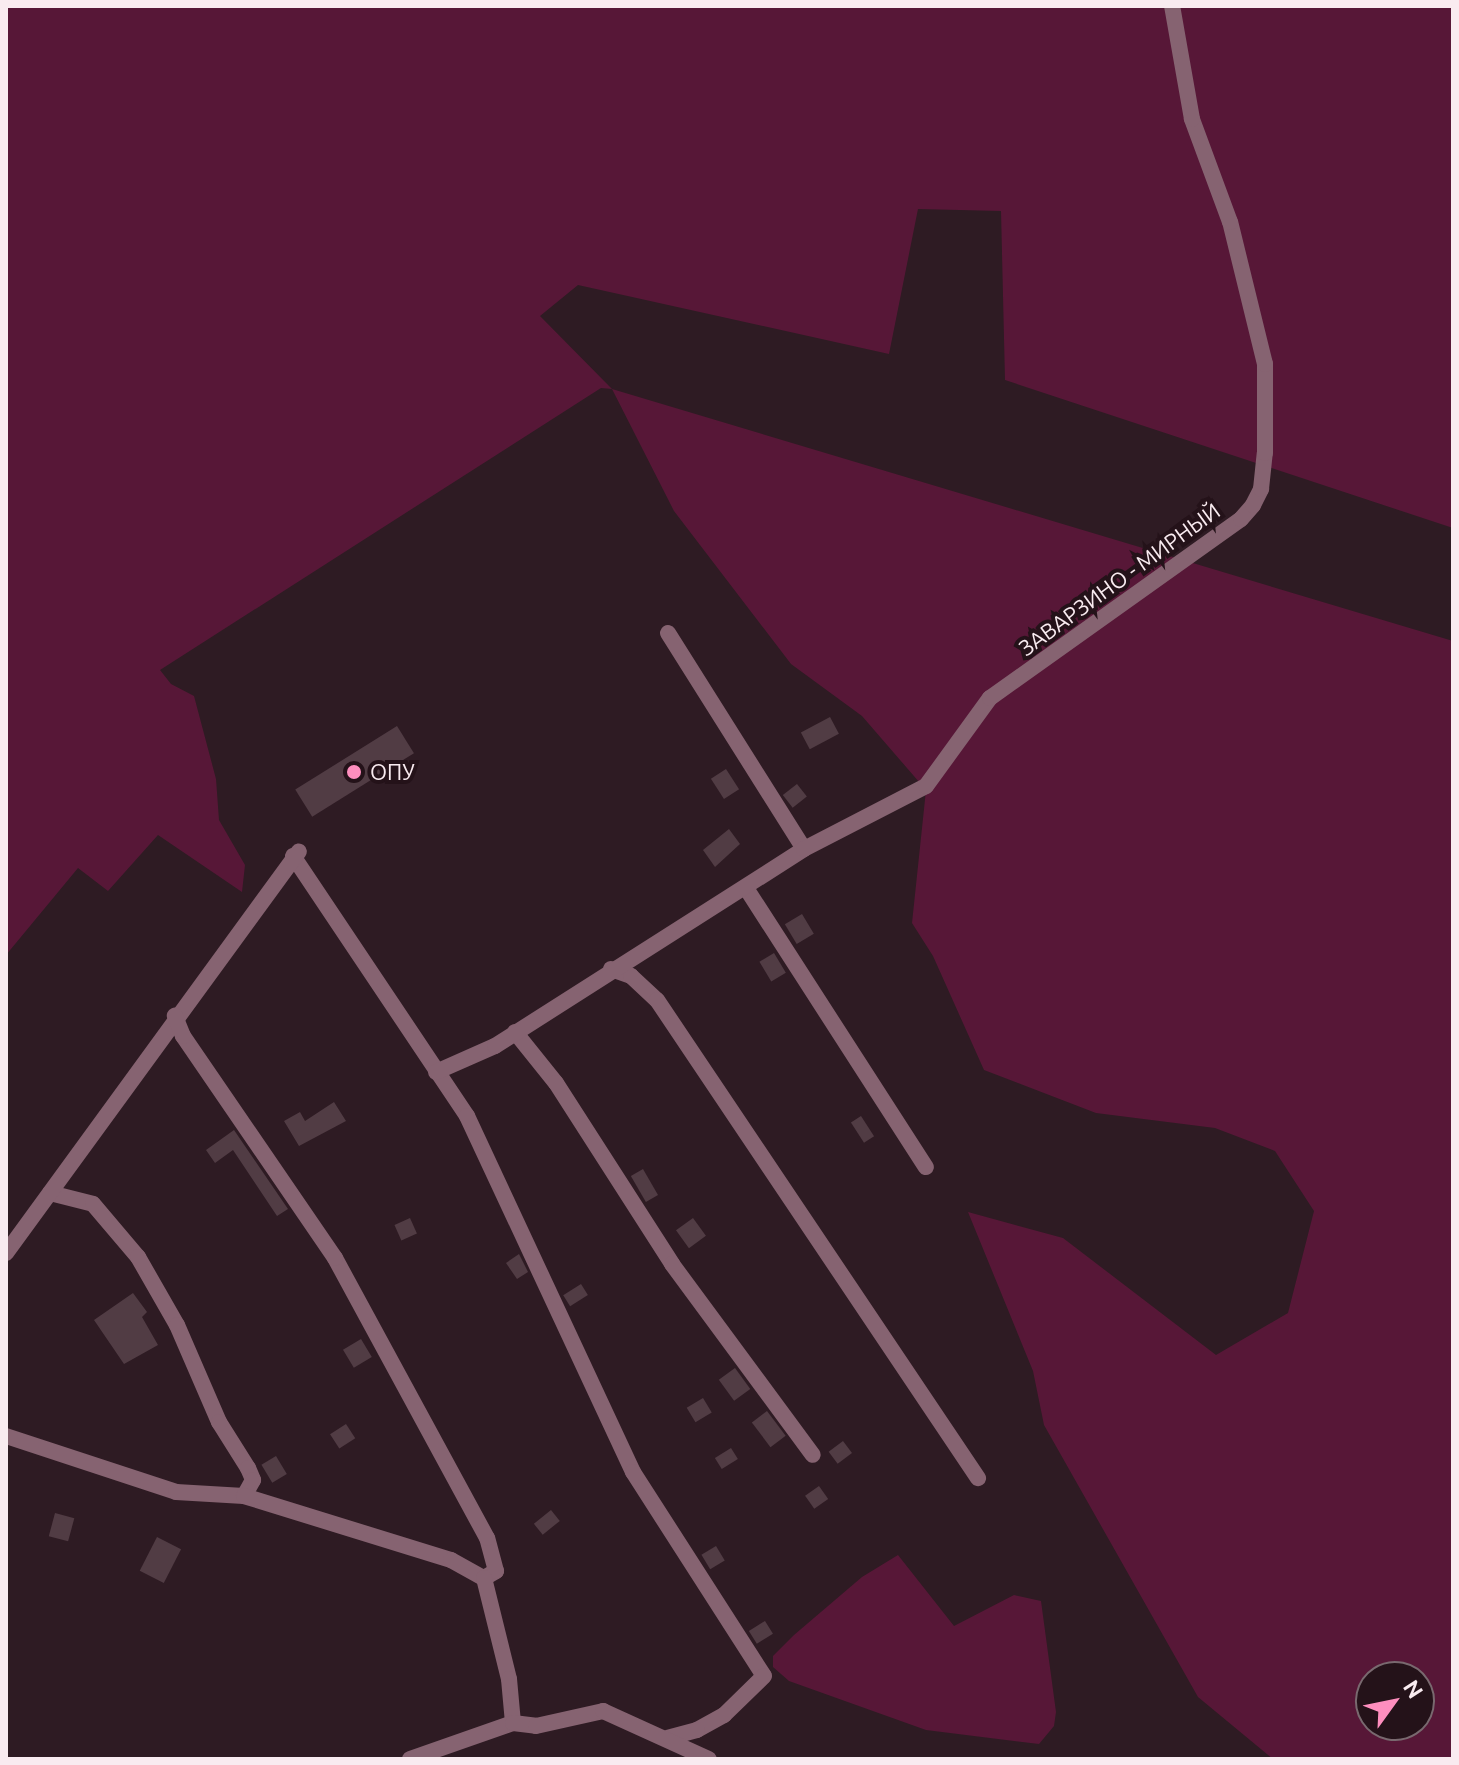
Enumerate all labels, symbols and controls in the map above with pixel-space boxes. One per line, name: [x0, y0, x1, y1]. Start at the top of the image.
street label: ЗАВАРЗИНО - МИРНЫЙ: [1013, 497, 1225, 661]
place label: ОПУ: [370, 759, 415, 785]
marker: ОПУ: [345, 763, 363, 781]
north arrow: [1355, 1661, 1435, 1741]
text: N: [1399, 1675, 1429, 1702]

